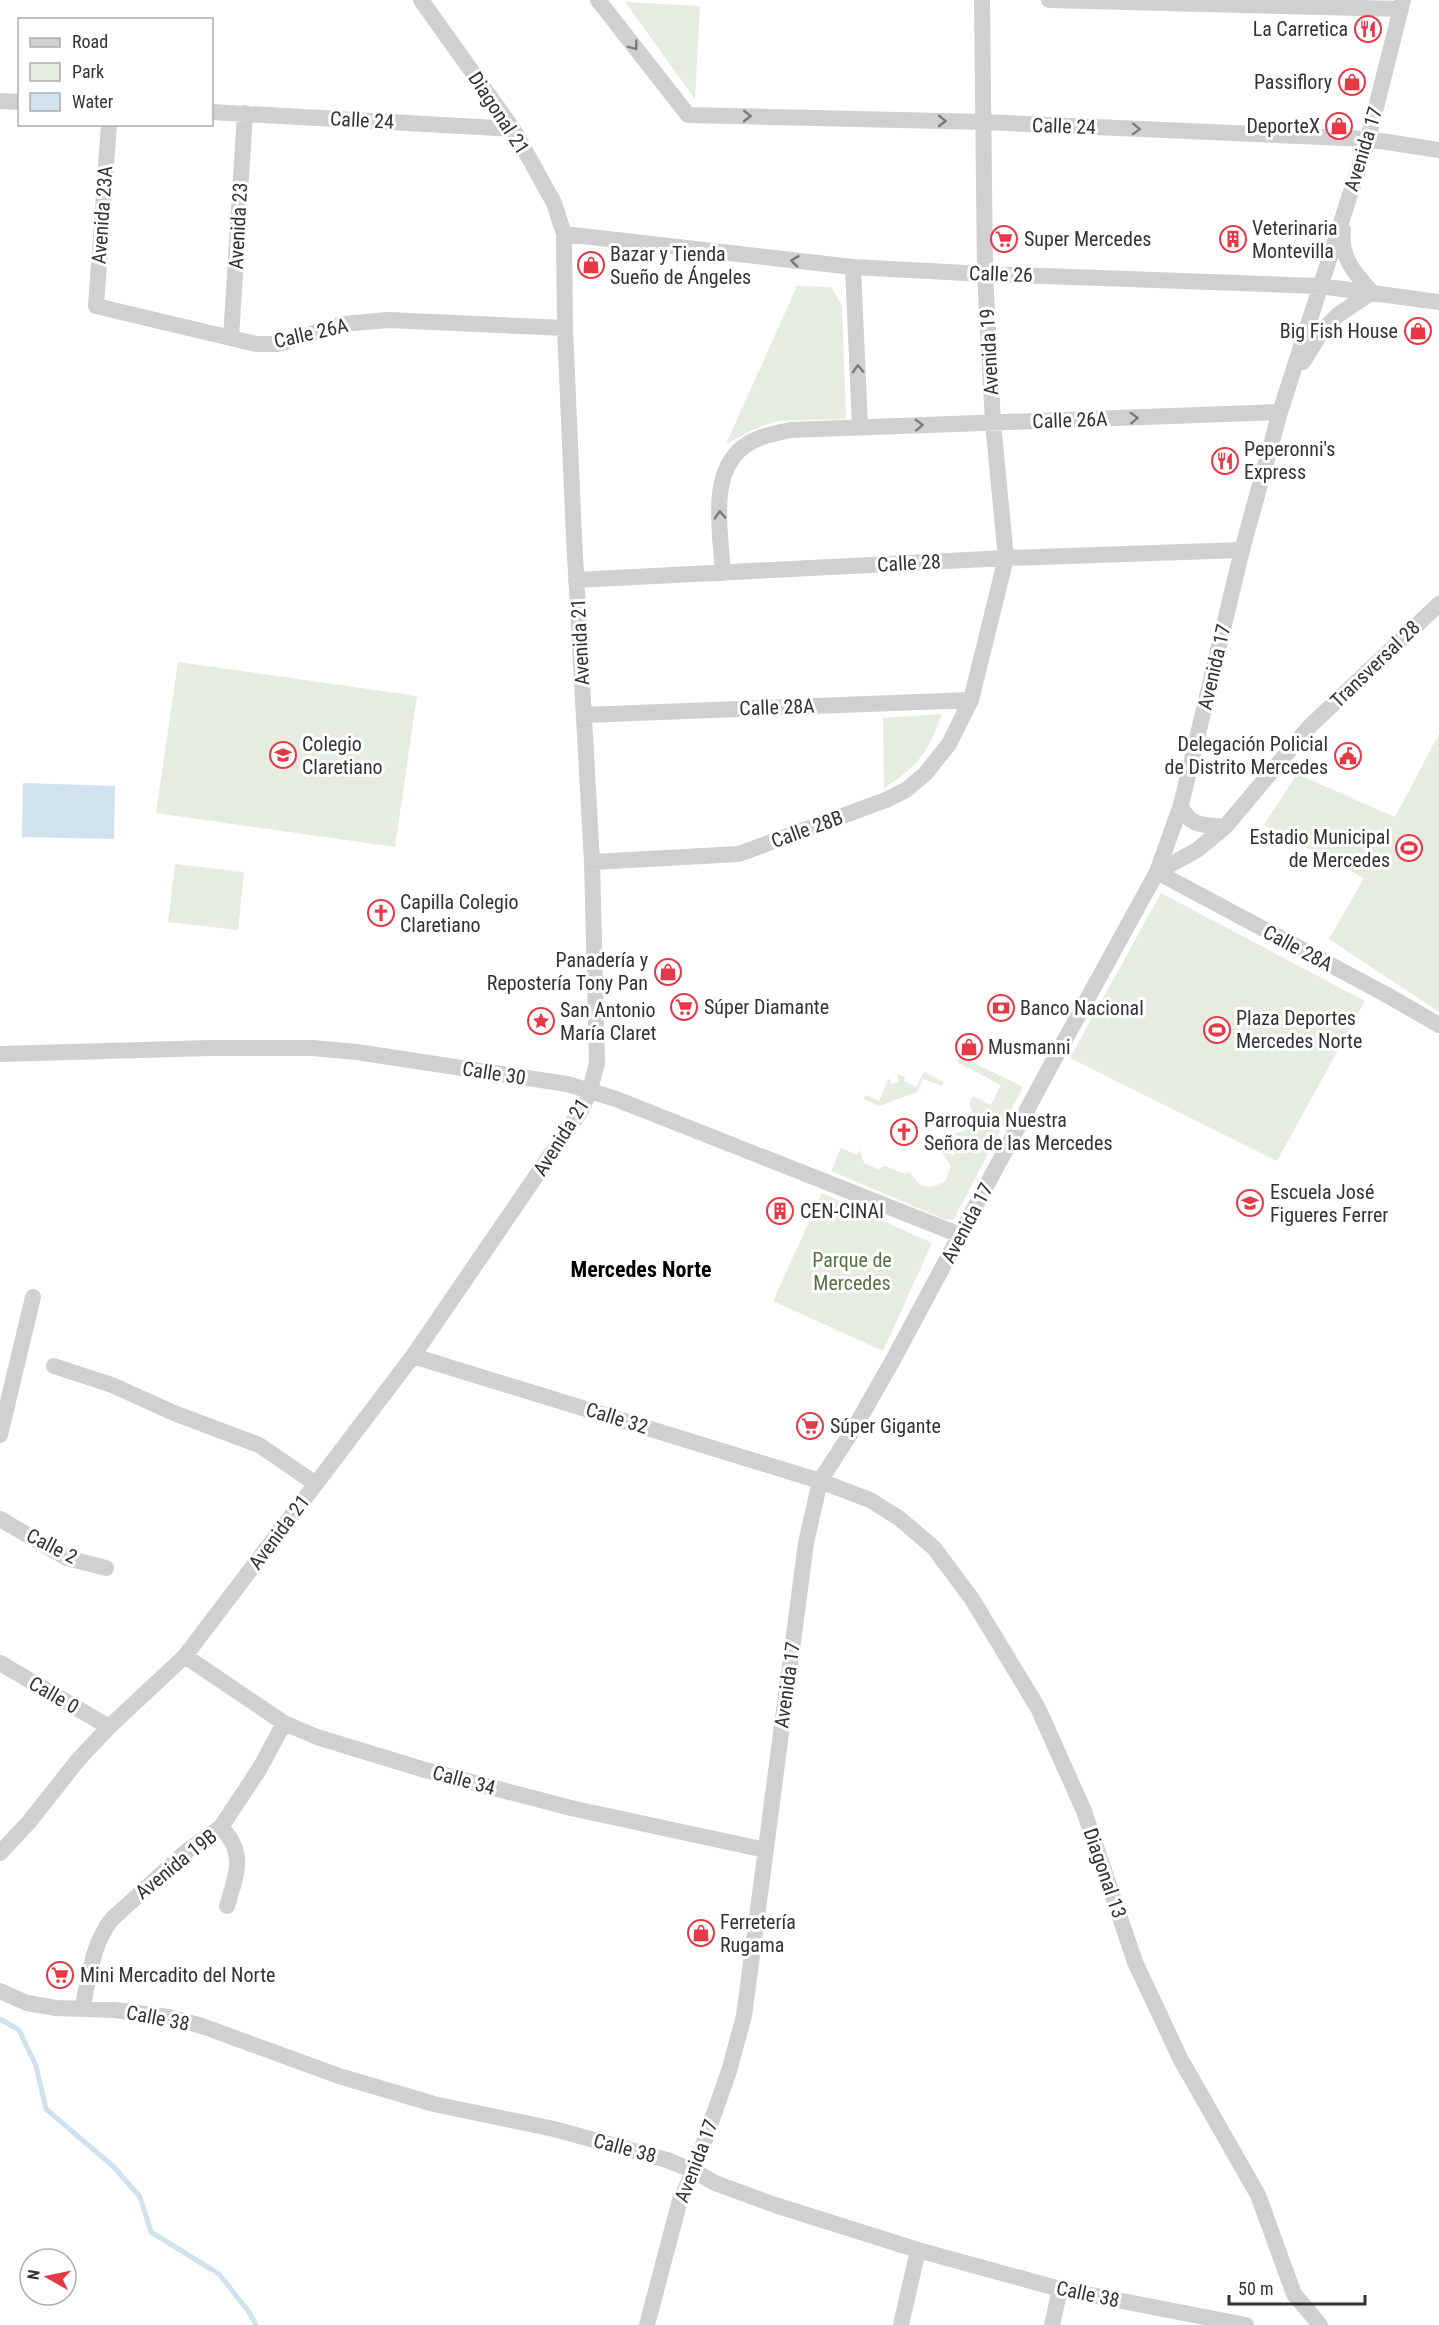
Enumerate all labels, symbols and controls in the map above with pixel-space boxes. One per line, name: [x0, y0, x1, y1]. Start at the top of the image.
restaurant icon: La Carretica: [1353, 14, 1383, 44]
place label: La Carretica: [1253, 17, 1348, 41]
legend: [18, 18, 213, 126]
text: Road: [72, 31, 108, 52]
one-way arrow: [626, 39, 637, 50]
text: Park: [72, 61, 104, 82]
street label: Diagonal 21: [463, 67, 535, 159]
shop icon: Passiflory: [1337, 67, 1367, 97]
place label: Passiflory: [1254, 70, 1332, 94]
text: Water: [72, 91, 114, 112]
street label: Avenida 17: [1339, 104, 1387, 194]
street label: Calle 24: [330, 106, 395, 134]
one-way arrow: [742, 110, 751, 123]
shop icon: DeporteX: [1324, 111, 1354, 141]
street label: Calle 24: [1032, 113, 1096, 139]
place label: DeporteX: [1246, 114, 1320, 138]
one-way arrow: [937, 115, 946, 127]
one-way arrow: [1132, 122, 1141, 135]
street label: Avenida 23A: [87, 165, 117, 265]
street label: Avenida 23: [224, 182, 252, 270]
place label: Veterinaria Montevilla: [1252, 216, 1338, 263]
supermarket icon: Super Mercedes: [989, 224, 1019, 254]
building icon: Veterinaria Montevilla: [1218, 224, 1248, 254]
place label: Super Mercedes: [1024, 227, 1151, 251]
place label: Bazar y Tienda Sueño de Ángeles: [610, 242, 751, 289]
shop icon: Bazar y Tienda Sueño de Ángeles: [576, 250, 606, 280]
one-way arrow: [791, 255, 800, 267]
street label: Calle 26: [969, 261, 1033, 287]
street label: Avenida 19: [975, 308, 1003, 396]
street label: Calle 26A: [272, 313, 351, 353]
shop icon: Big Fish House: [1403, 316, 1433, 346]
place label: Big Fish House: [1280, 319, 1398, 343]
one-way arrow: [851, 364, 864, 373]
street label: Calle 26A: [1032, 407, 1109, 433]
one-way arrow: [1130, 411, 1139, 424]
one-way arrow: [914, 419, 923, 432]
place label: Peperonni's Express: [1244, 437, 1335, 484]
restaurant icon: Peperonni's Express: [1210, 446, 1240, 476]
one-way arrow: [714, 511, 727, 520]
street label: Calle 28: [877, 549, 941, 577]
street label: Avenida 21: [566, 598, 594, 686]
street label: Transversal 28: [1325, 615, 1425, 713]
street label: Avenida 17: [1193, 622, 1235, 712]
street label: Calle 28A: [739, 694, 816, 720]
place label: Colegio Claretiano: [302, 732, 383, 779]
place label: Delegación Policial de Distrito Mercedes: [1165, 732, 1328, 779]
school or university icon: Colegio Claretiano: [268, 740, 298, 770]
public building icon: Delegación Policial de Distrito Mercedes: [1333, 741, 1363, 771]
street label: Calle 28B: [768, 805, 846, 853]
place label: Estadio Municipal de Mercedes: [1249, 825, 1390, 872]
sports icon: Estadio Municipal de Mercedes: [1394, 833, 1424, 863]
place label: Capilla Colegio Claretiano: [400, 890, 519, 937]
church icon: Capilla Colegio Claretiano: [366, 898, 396, 928]
street label: Calle 28A: [1259, 920, 1337, 976]
place label: Panadería y Repostería Tony Pan: [487, 948, 648, 995]
shop icon: Panadería y Repostería Tony Pan: [653, 957, 683, 987]
supermarket icon: Súper Diamante: [669, 992, 699, 1022]
bank icon: Banco Nacional: [986, 993, 1016, 1023]
place label: Súper Diamante: [704, 995, 829, 1019]
place label: Banco Nacional: [1020, 996, 1144, 1020]
place label: San Antonio María Claret: [560, 998, 656, 1045]
place icon: San Antonio María Claret: [526, 1006, 556, 1036]
place label: Plaza Deportes Mercedes Norte: [1236, 1006, 1362, 1053]
sports icon: Plaza Deportes Mercedes Norte: [1202, 1015, 1232, 1045]
shop icon: Musmanni: [954, 1032, 984, 1062]
place label: Musmanni: [988, 1035, 1071, 1059]
street label: Calle 30: [461, 1056, 527, 1090]
street label: Avenida 21: [528, 1094, 594, 1180]
place label: Parroquia Nuestra Señora de las Mercedes: [924, 1108, 1113, 1155]
church icon: Parroquia Nuestra Señora de las Mercedes: [889, 1117, 919, 1147]
street label: Avenida 17: [936, 1179, 998, 1267]
place label: Escuela José Figueres Ferrer: [1270, 1180, 1388, 1227]
school or university icon: Escuela José Figueres Ferrer: [1235, 1188, 1265, 1218]
building icon: CEN-CINAI: [765, 1196, 795, 1226]
place label: CEN-CINAI: [800, 1199, 884, 1223]
park label: Parque de Mercedes: [812, 1248, 892, 1295]
district label: Mercedes Norte: [571, 1257, 711, 1282]
street label: Calle 32: [583, 1397, 651, 1439]
supermarket icon: Súper Gigante: [795, 1411, 825, 1441]
place label: Súper Gigante: [830, 1414, 941, 1438]
street label: Avenida 21: [243, 1490, 315, 1574]
street label: Calle 2: [23, 1523, 82, 1569]
street label: Avenida 17: [769, 1640, 805, 1730]
street label: Calle 0: [25, 1671, 83, 1719]
street label: Calle 34: [430, 1760, 498, 1800]
street label: Avenida 19B: [130, 1824, 222, 1904]
street label: Diagonal 13: [1078, 1825, 1132, 1921]
place label: Ferretería Rugama: [720, 1910, 796, 1957]
shop icon: Ferretería Rugama: [686, 1918, 716, 1948]
supermarket icon: Mini Mercadito del Norte: [45, 1960, 75, 1990]
place label: Mini Mercadito del Norte: [80, 1963, 275, 1987]
street label: Calle 38: [124, 2000, 192, 2036]
street label: Avenida 17: [669, 2116, 723, 2206]
street label: Calle 38: [591, 2128, 659, 2168]
north arrow: [18, 2247, 78, 2307]
text: N: [24, 2268, 44, 2281]
scale bar: [1229, 2268, 1366, 2306]
street label: Calle 38: [1054, 2276, 1122, 2312]
text: 50 m: [1238, 2278, 1273, 2299]

